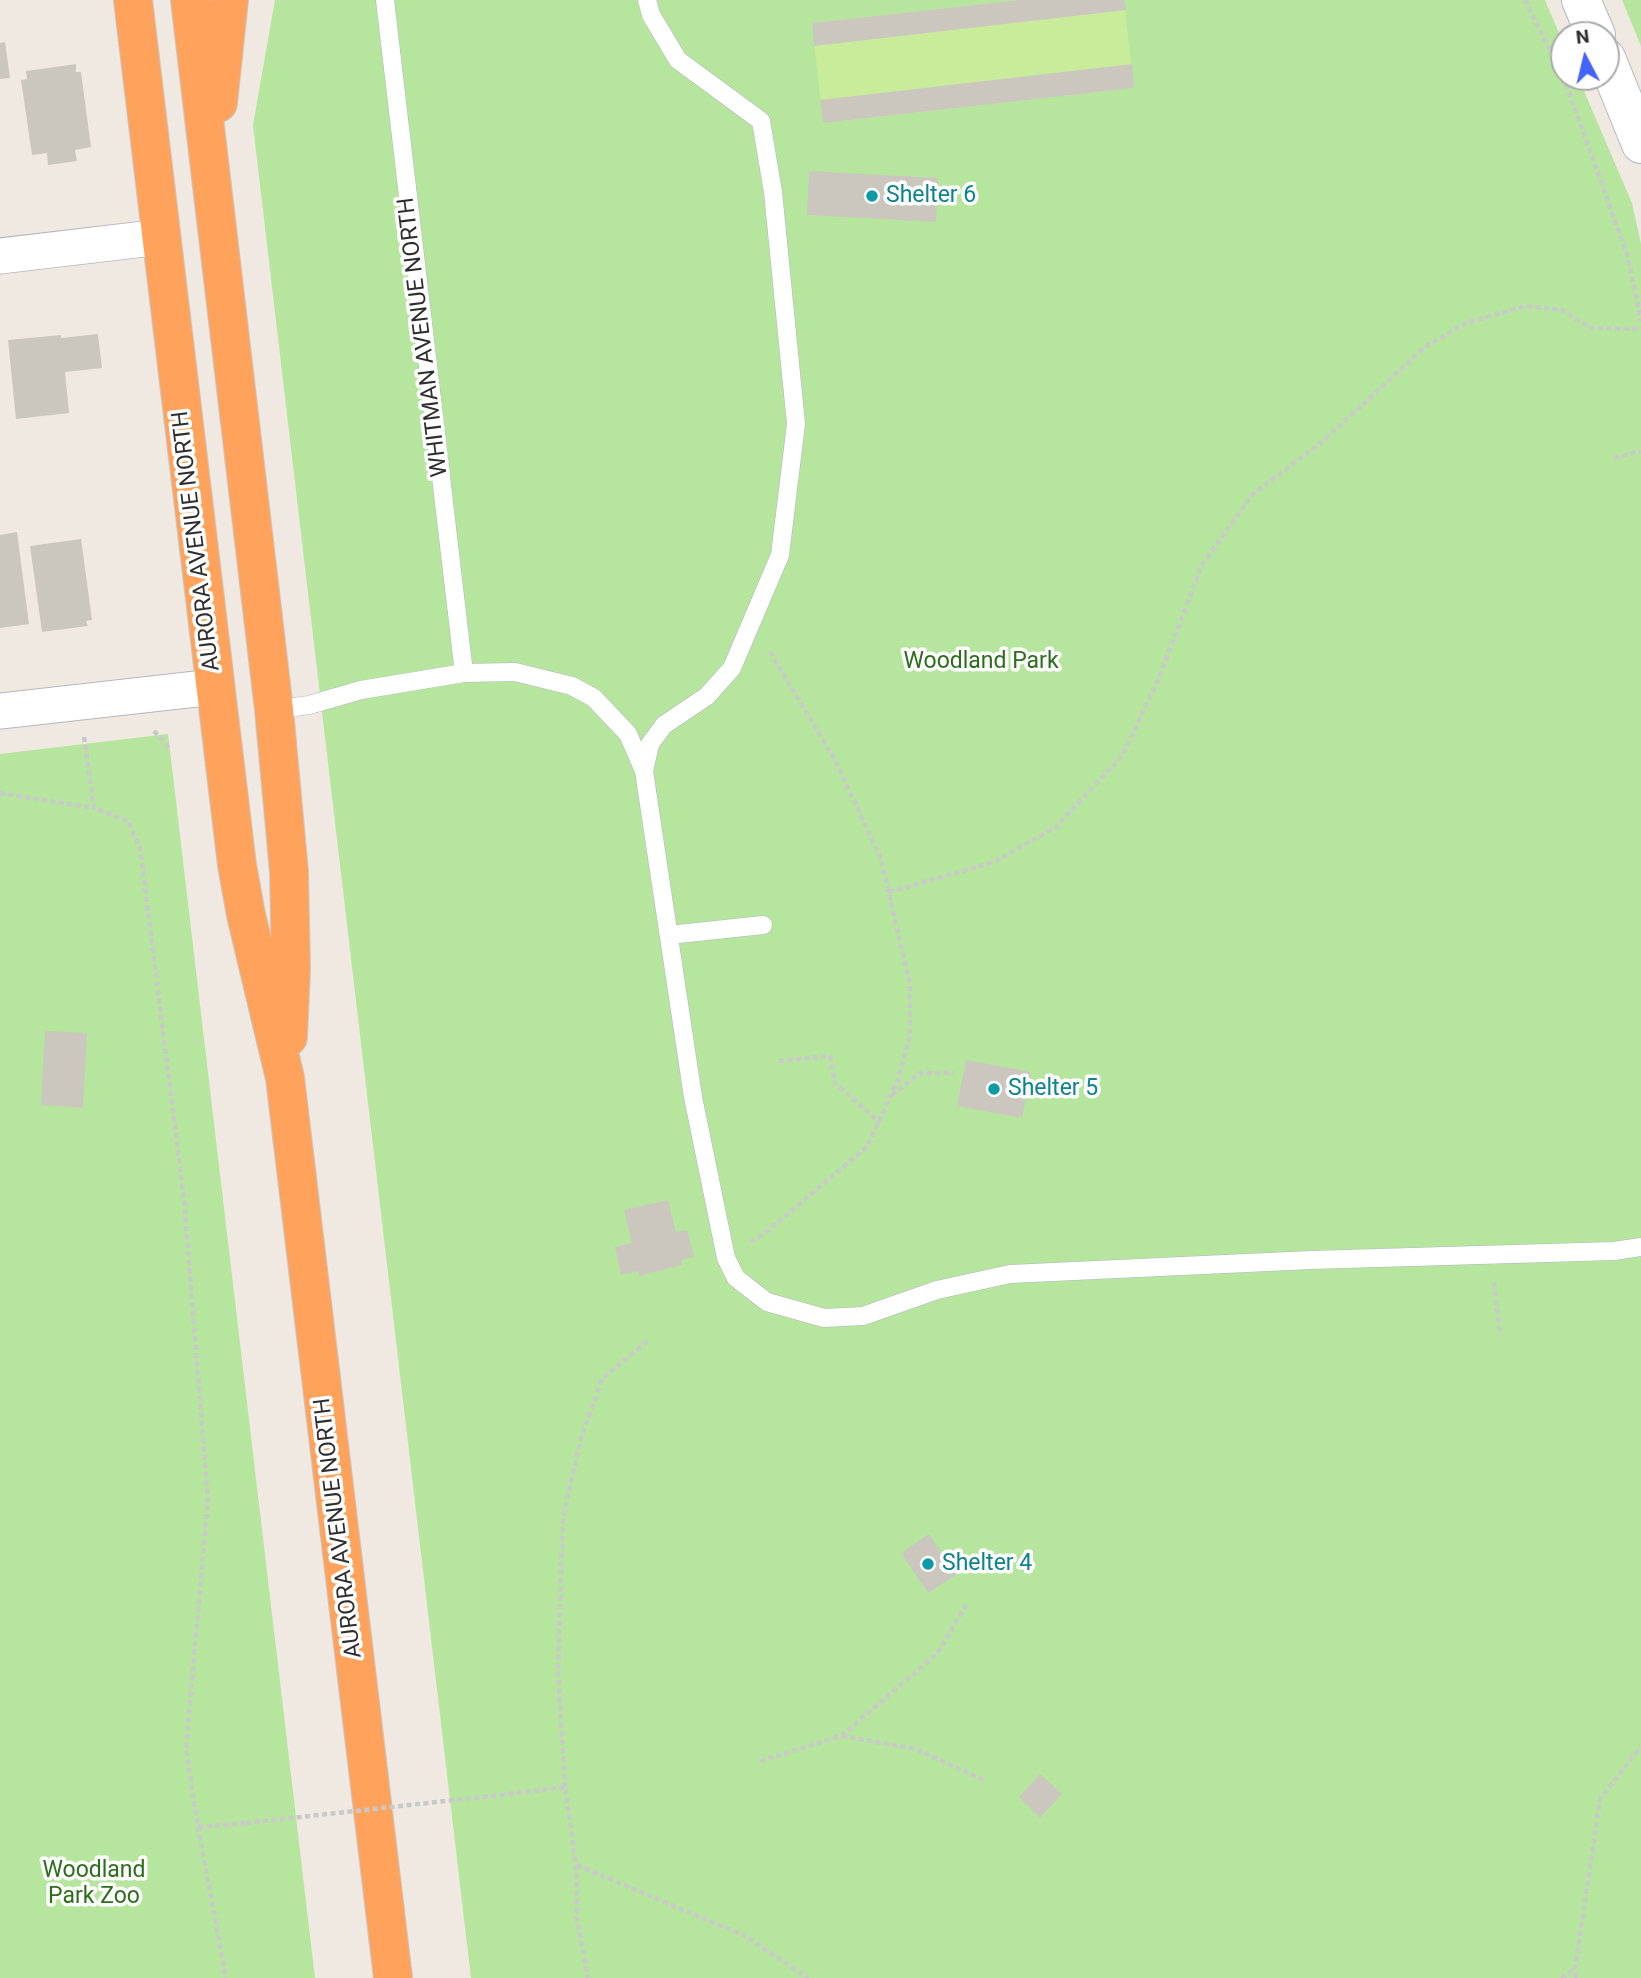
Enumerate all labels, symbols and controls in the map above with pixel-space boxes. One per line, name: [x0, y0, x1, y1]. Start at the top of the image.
north arrow: [1550, 21, 1620, 91]
text: N: [1575, 24, 1591, 49]
place label: Shelter 6: [886, 182, 976, 210]
marker: Shelter 6: [864, 188, 880, 204]
street label: WHITMAN AVENUE NORTH: [393, 196, 455, 478]
street label: AURORA AVENUE NORTH: [167, 409, 227, 673]
park label: Woodland Park: [903, 648, 1059, 676]
place label: Shelter 5: [1008, 1075, 1098, 1103]
marker: Shelter 5: [986, 1081, 1002, 1097]
street label: AURORA AVENUE NORTH: [309, 1396, 369, 1660]
place label: Shelter 4: [942, 1550, 1032, 1578]
marker: Shelter 4: [920, 1556, 936, 1572]
park label: Woodland Park Zoo: [42, 1857, 146, 1911]

